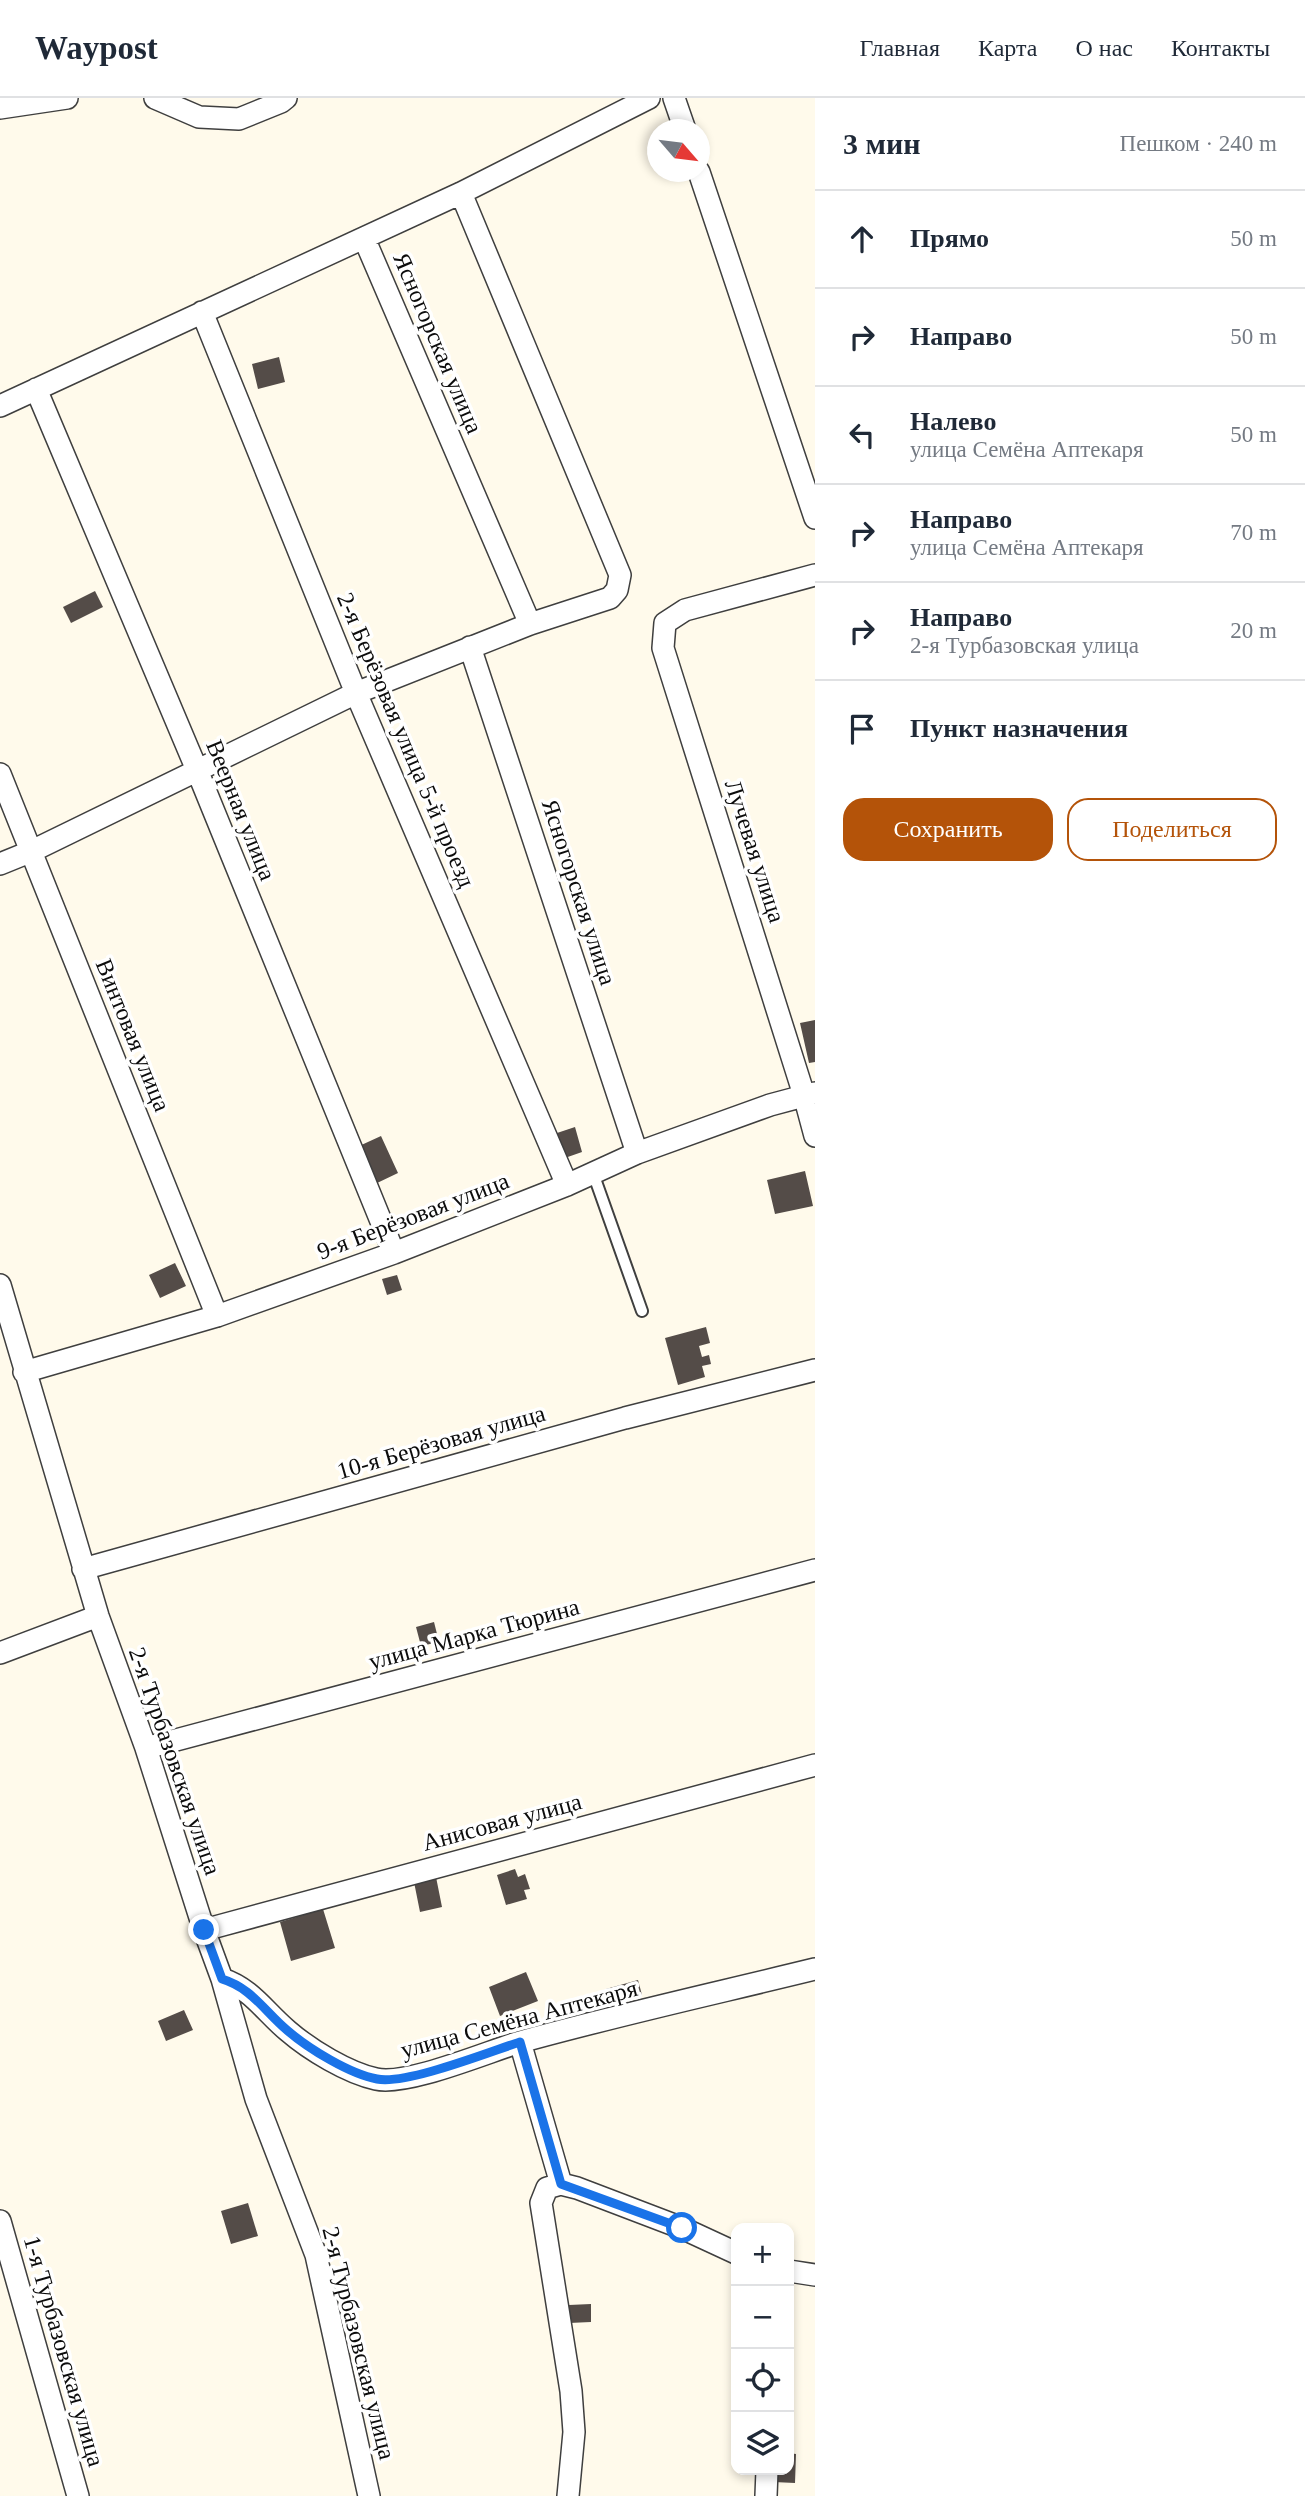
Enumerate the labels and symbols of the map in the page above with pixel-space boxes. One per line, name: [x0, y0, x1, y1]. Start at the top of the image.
north arrow: [647, 119, 710, 182]
street label: Ясногорская улица: [388, 249, 488, 438]
street label: 2-я Берёзовая улица 5-й проезд: [332, 589, 480, 891]
street label: Веерная улица: [201, 736, 281, 884]
street label: Лучевая улица: [720, 776, 790, 926]
street label: Ясногорская улица: [537, 796, 621, 988]
street label: Винтовая улица: [91, 955, 175, 1115]
street label: 9-я Берёзовая улица: [313, 1167, 513, 1265]
street label: 10-я Берёзовая улица: [334, 1400, 548, 1484]
street label: улица Марка Тюрина: [366, 1593, 582, 1675]
street label: 2-я Турбазовская улица: [124, 1644, 226, 1878]
street label: Анисовая улица: [420, 1788, 585, 1856]
route end: [188, 1914, 219, 1945]
street label: улица Семёна Аптекаря: [398, 1975, 640, 2063]
route start: [666, 2212, 697, 2243]
street label: 2-я Турбазовская улица: [318, 2224, 401, 2462]
street label: 1-я Турбазовская улица: [19, 2233, 110, 2470]

